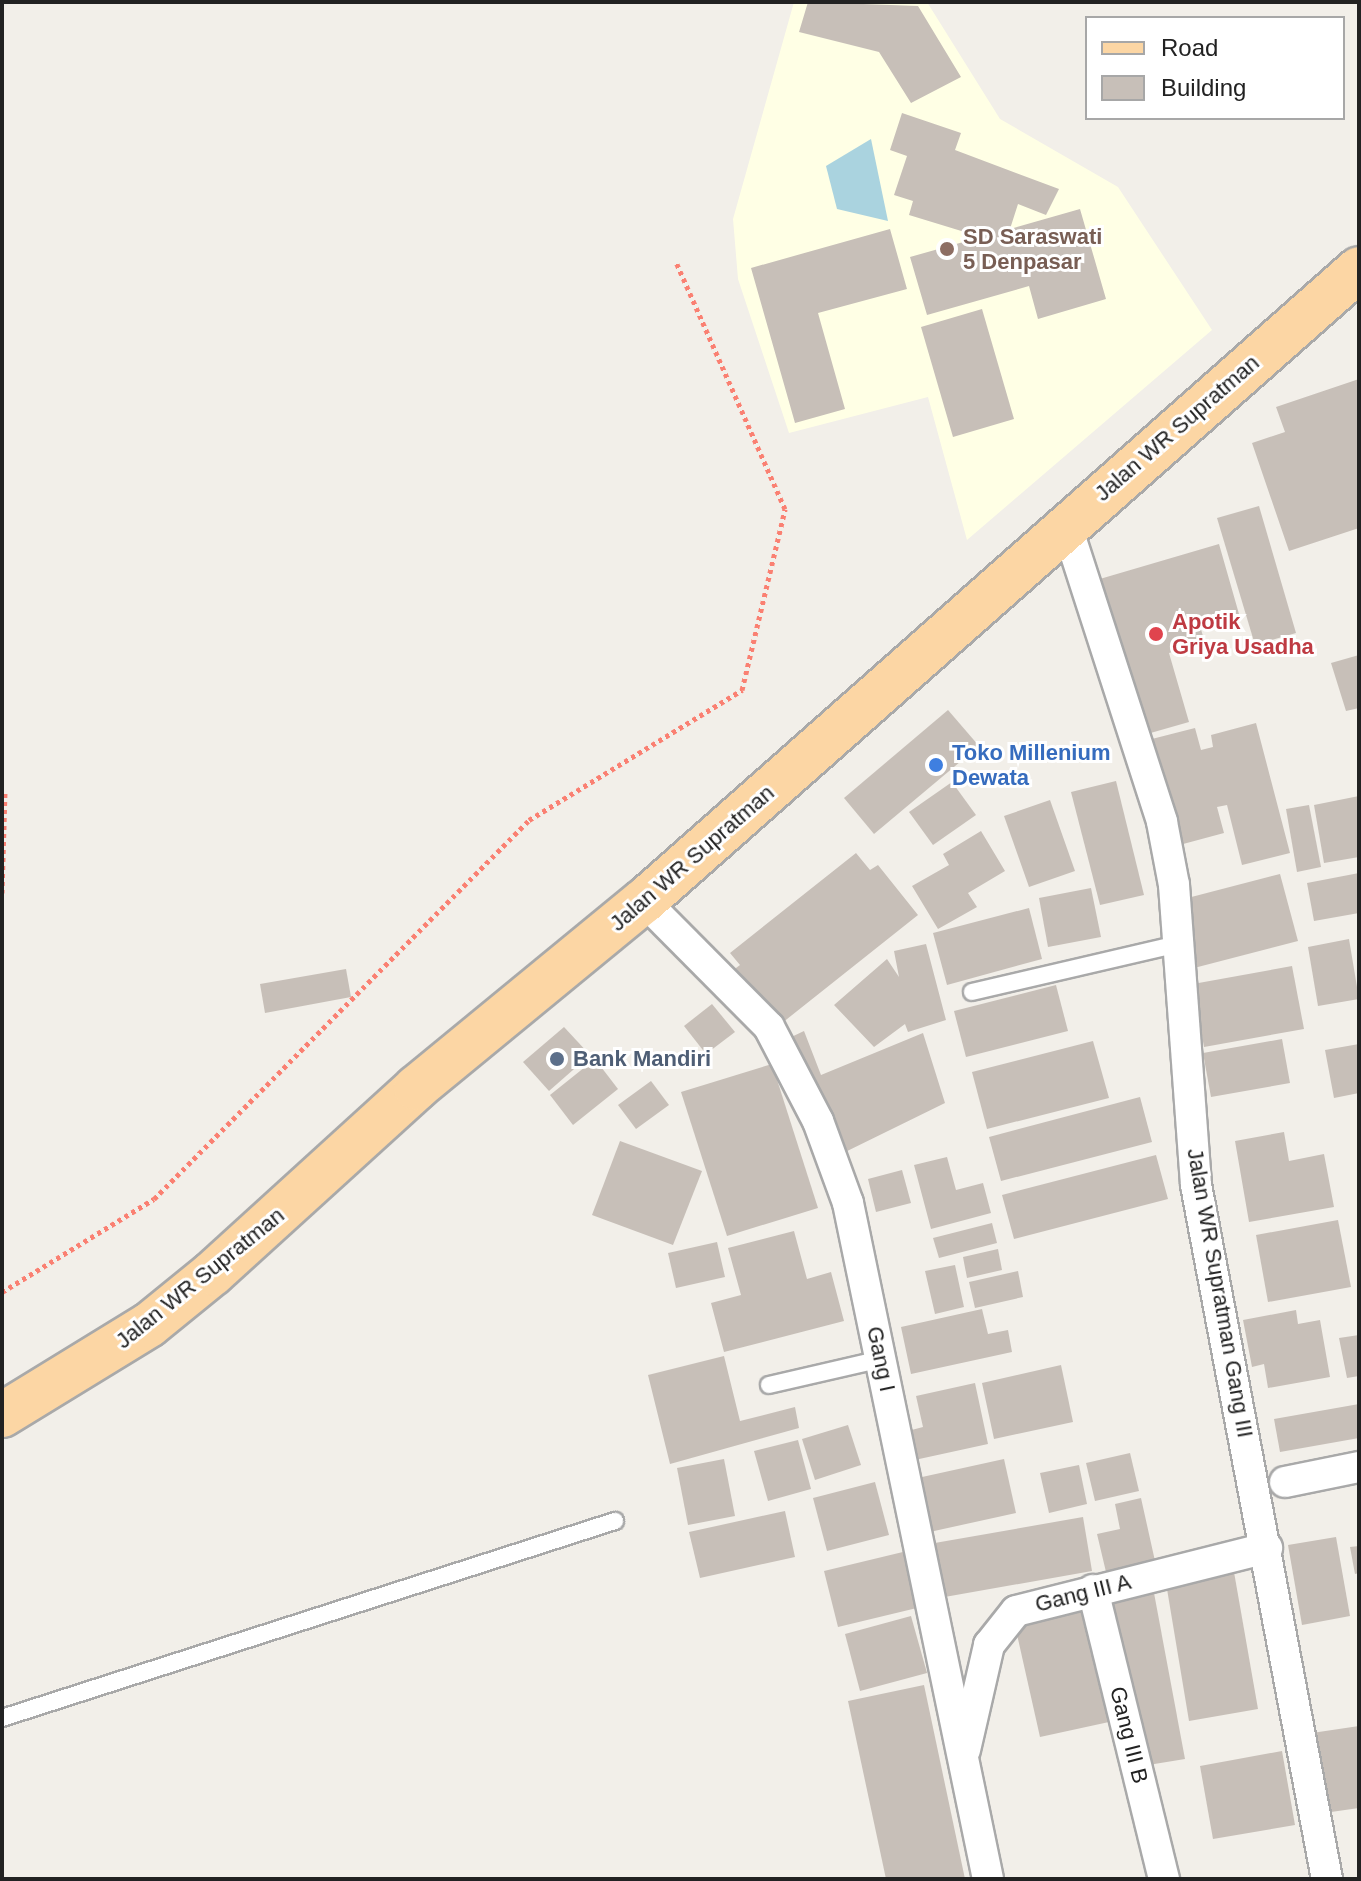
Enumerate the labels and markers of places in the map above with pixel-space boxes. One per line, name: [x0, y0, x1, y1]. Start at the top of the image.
place label: SD Saraswati 5 Denpasar: [963, 223, 1102, 274]
marker: SD Saraswati 5 Denpasar: [938, 240, 956, 258]
place label: Apotik Griya Usadha: [1172, 608, 1314, 660]
marker: Apotik Griya Usadha: [1147, 625, 1165, 643]
place label: Toko Millenium Dewata: [952, 739, 1110, 790]
marker: Toko Millenium Dewata: [927, 756, 945, 774]
place label: Bank Mandiri: [573, 1046, 711, 1072]
marker: Bank Mandiri: [548, 1050, 566, 1068]

